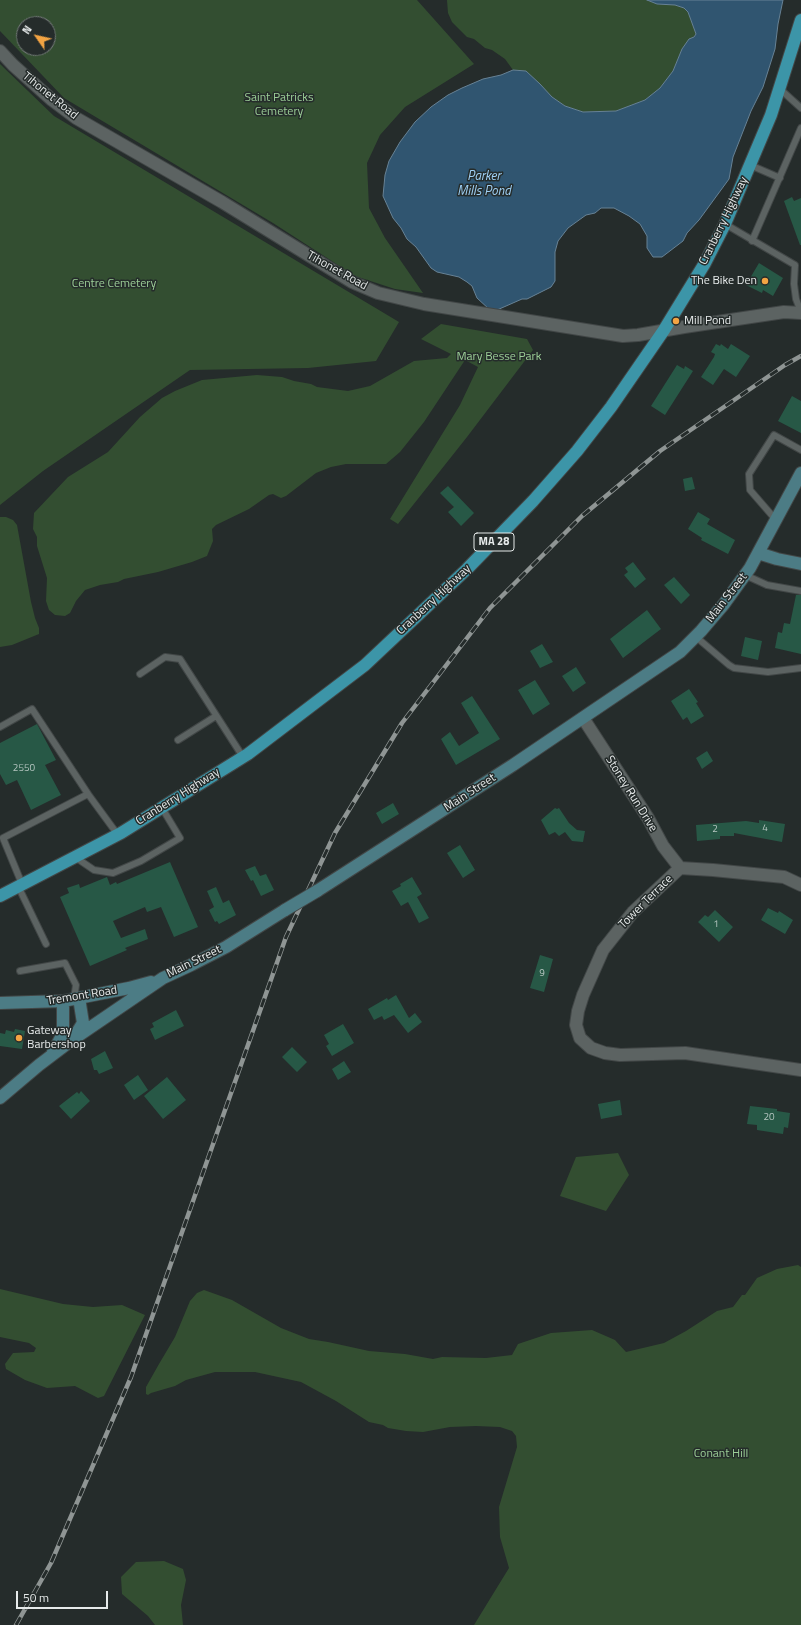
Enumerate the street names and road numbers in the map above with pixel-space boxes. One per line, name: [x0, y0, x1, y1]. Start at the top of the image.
street label: Tihonet Road: [19, 69, 81, 123]
street label: Cranberry Highway: [696, 175, 752, 267]
street label: Tihonet Road: [304, 248, 370, 294]
road number: MA 28: [474, 533, 514, 551]
street label: Cranberry Highway: [394, 562, 474, 638]
street label: Main Street: [703, 570, 751, 626]
street label: Stoney Run Drive: [602, 753, 660, 835]
street label: Cranberry Highway: [133, 765, 223, 829]
street label: Main Street: [441, 771, 499, 815]
street label: Tower Terrace: [616, 872, 676, 932]
street label: Main Street: [164, 943, 224, 981]
street label: Tremont Road: [46, 983, 118, 1009]

